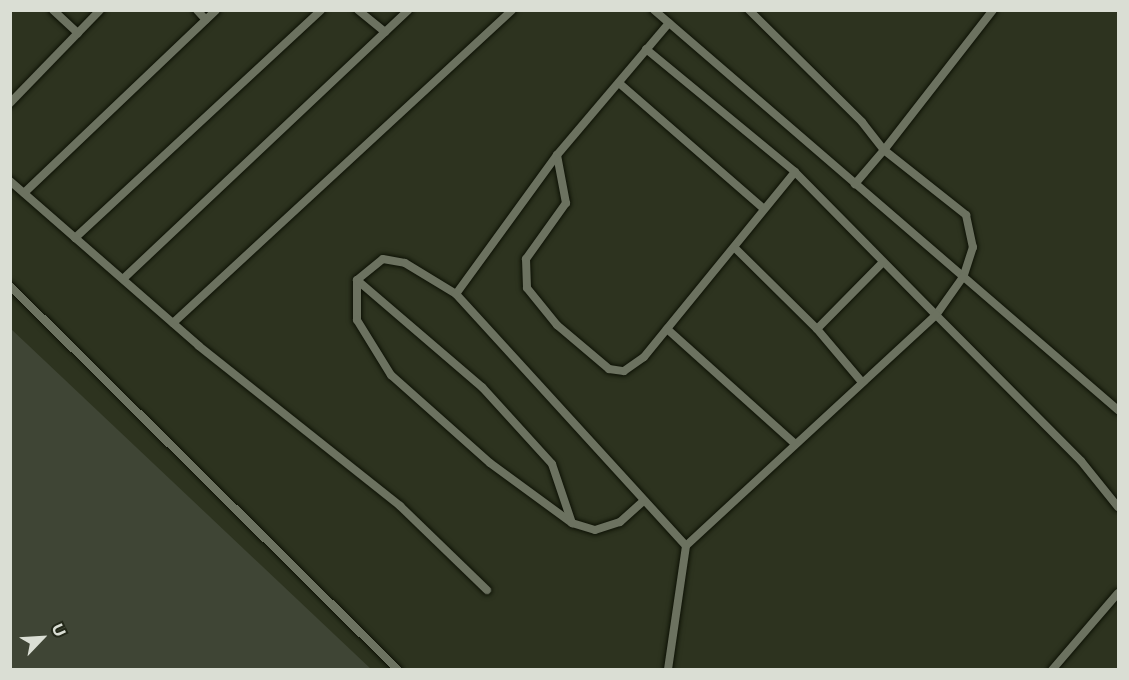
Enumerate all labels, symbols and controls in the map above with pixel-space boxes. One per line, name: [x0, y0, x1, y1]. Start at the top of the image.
north arrow: [12, 608, 72, 668]
text: U: [47, 620, 70, 640]

